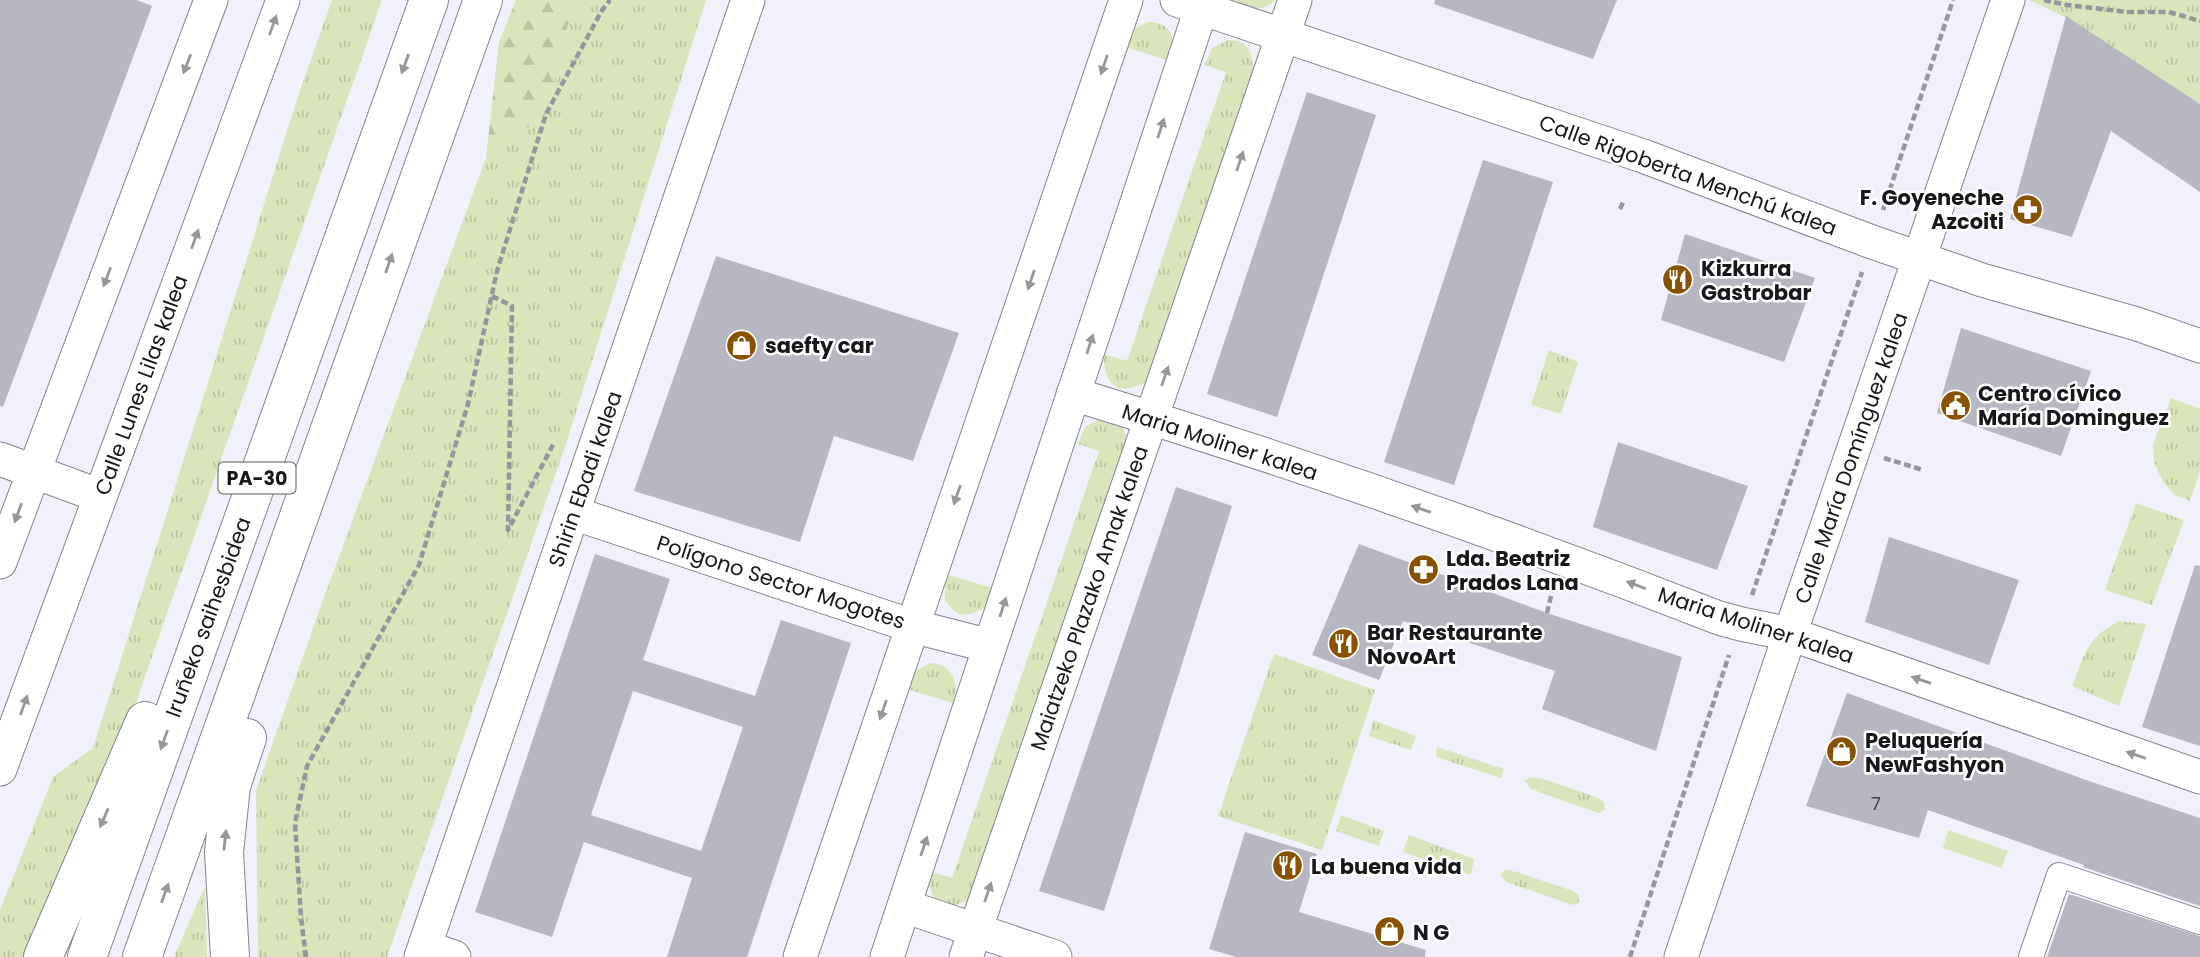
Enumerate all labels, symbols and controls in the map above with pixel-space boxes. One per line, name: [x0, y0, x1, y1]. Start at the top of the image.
one-way arrow: [268, 15, 279, 36]
one-way arrow: [181, 53, 192, 74]
one-way arrow: [399, 54, 410, 75]
one-way arrow: [1098, 54, 1109, 75]
street label: Calle Rigoberta Menchú kalea: [1535, 108, 1841, 242]
one-way arrow: [1156, 117, 1167, 138]
one-way arrow: [1235, 150, 1246, 171]
place label: F. Goyeneche Azcoiti: [1860, 183, 2004, 236]
pharmacy icon: F. Goyeneche Azcoiti: [2010, 192, 2044, 226]
one-way arrow: [190, 228, 201, 249]
one-way arrow: [384, 252, 395, 273]
place label: Kizkurra Gastrobar: [1701, 254, 1811, 307]
restaurant icon: Kizkurra Gastrobar: [1661, 263, 1695, 297]
one-way arrow: [101, 266, 112, 287]
one-way arrow: [1025, 269, 1036, 290]
street label: Calle Lunes Lilas kalea: [88, 271, 194, 499]
street label: Calle María Domínguez kalea: [1787, 309, 1915, 607]
shop icon: saefty car: [725, 328, 759, 362]
place label: saefty car: [765, 331, 874, 360]
one-way arrow: [1085, 333, 1096, 354]
one-way arrow: [1160, 365, 1171, 386]
place label: Centro cívico María Dominguez: [1978, 379, 2169, 432]
street label: Shirin Ebadi kalea: [541, 387, 629, 571]
public building icon: Centro cívico María Dominguez: [1938, 388, 1972, 422]
street label: Maria Moliner kalea: [1118, 397, 1322, 487]
street label: Maiatzeko Plazako Amak kalea: [1023, 442, 1155, 754]
road number: PA-30: [218, 463, 296, 494]
one-way arrow: [951, 485, 962, 506]
one-way arrow: [12, 502, 23, 523]
one-way arrow: [1411, 503, 1432, 514]
street label: Iruñeko saihesbidea: [158, 513, 258, 721]
street label: Polígono Sector Mogotes: [653, 528, 909, 636]
place label: Lda. Beatriz Prados Lana: [1446, 544, 1579, 597]
pharmacy icon: Lda. Beatriz Prados Lana: [1406, 553, 1440, 587]
one-way arrow: [1625, 580, 1646, 591]
street label: Maria Moliner kalea: [1654, 580, 1858, 670]
one-way arrow: [998, 596, 1009, 617]
place label: Bar Restaurante NovoArt: [1367, 618, 1543, 671]
restaurant icon: Bar Restaurante NovoArt: [1327, 627, 1361, 661]
one-way arrow: [1910, 674, 1931, 685]
one-way arrow: [18, 695, 29, 716]
one-way arrow: [878, 700, 888, 721]
place label: Peluquería NewFashyon: [1865, 726, 2004, 779]
one-way arrow: [158, 729, 169, 750]
shop icon: Peluquería NewFashyon: [1825, 735, 1859, 769]
one-way arrow: [2125, 749, 2146, 760]
house number: 7: [1871, 791, 1881, 816]
one-way arrow: [98, 808, 110, 828]
one-way arrow: [220, 829, 231, 851]
one-way arrow: [919, 835, 930, 856]
restaurant icon: La buena vida: [1271, 849, 1305, 883]
place label: La buena vida: [1311, 852, 1462, 881]
one-way arrow: [160, 882, 171, 903]
one-way arrow: [983, 882, 994, 903]
shop icon: N G: [1373, 915, 1407, 949]
place label: N G: [1413, 918, 1449, 947]

